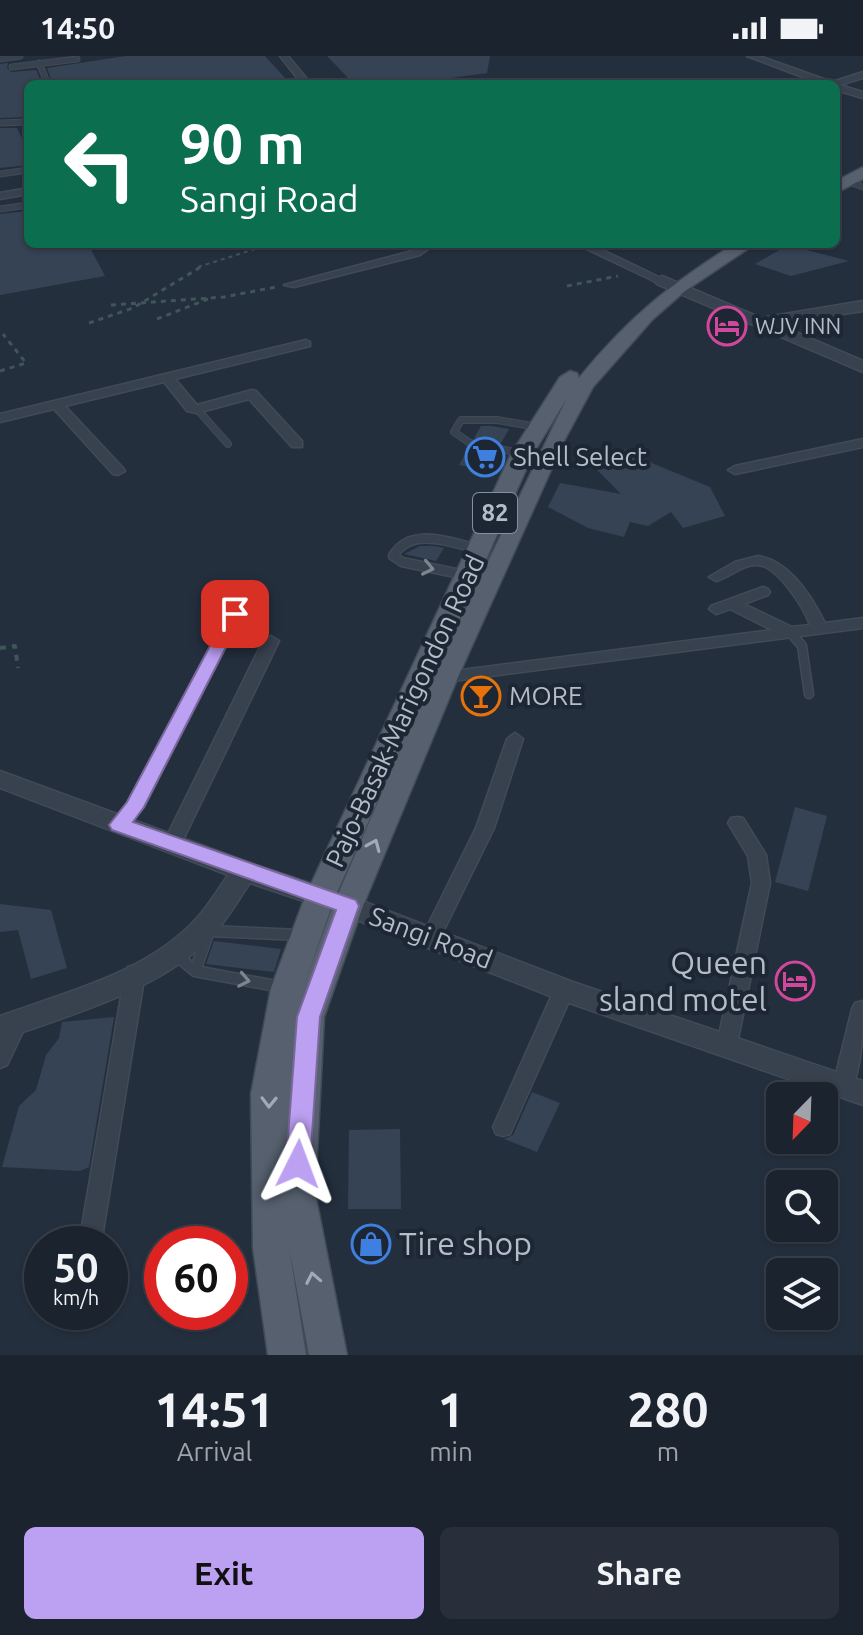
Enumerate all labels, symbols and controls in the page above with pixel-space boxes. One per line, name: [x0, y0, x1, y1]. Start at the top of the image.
text: 14:50: [40, 11, 115, 45]
icon: left: [48, 112, 152, 216]
text: 90 m: [180, 112, 305, 175]
text: Sangi Road: [180, 178, 359, 219]
hotel icon: WJV INN: [706, 305, 748, 347]
place label: WJV INN: [755, 313, 841, 338]
supermarket icon: Shell Select: [464, 436, 506, 478]
place label: Shell Select: [513, 442, 647, 471]
road number: 82: [473, 493, 517, 533]
street label: Pajo-Basak-Marigondon Road: [319, 550, 490, 871]
one-way arrow: [421, 558, 435, 575]
pin: [201, 580, 269, 648]
icon: arrive: [213, 592, 257, 636]
bar icon: MORE: [460, 675, 502, 717]
place label: MORE: [509, 681, 583, 710]
one-way arrow: [364, 839, 380, 853]
street label: Sangi Road: [366, 901, 497, 974]
place label: Queen sland motel: [599, 944, 767, 1017]
hotel icon: Queen sland motel: [774, 960, 816, 1002]
one-way arrow: [238, 971, 251, 988]
north arrow: [766, 1082, 838, 1154]
map controls: [766, 1082, 838, 1330]
one-way arrow: [260, 1096, 278, 1109]
position arrow: [256, 1122, 340, 1206]
button: search: [766, 1170, 838, 1242]
shop icon: Tire shop: [350, 1223, 392, 1265]
place label: Tire shop: [399, 1225, 532, 1261]
speed limit sign: 60: [144, 1226, 248, 1330]
text: 50: [53, 1245, 99, 1290]
button: layers: [766, 1258, 838, 1330]
one-way arrow: [305, 1272, 322, 1286]
text: km/h: [53, 1286, 99, 1309]
text: 14:51: [155, 1382, 275, 1436]
text: 1: [437, 1382, 464, 1436]
text: 280: [627, 1382, 708, 1436]
text: Arrival: [177, 1437, 252, 1466]
text: min: [429, 1437, 473, 1466]
text: m: [657, 1437, 679, 1466]
button: Exit: [24, 1527, 424, 1619]
button: Share: [440, 1527, 839, 1619]

